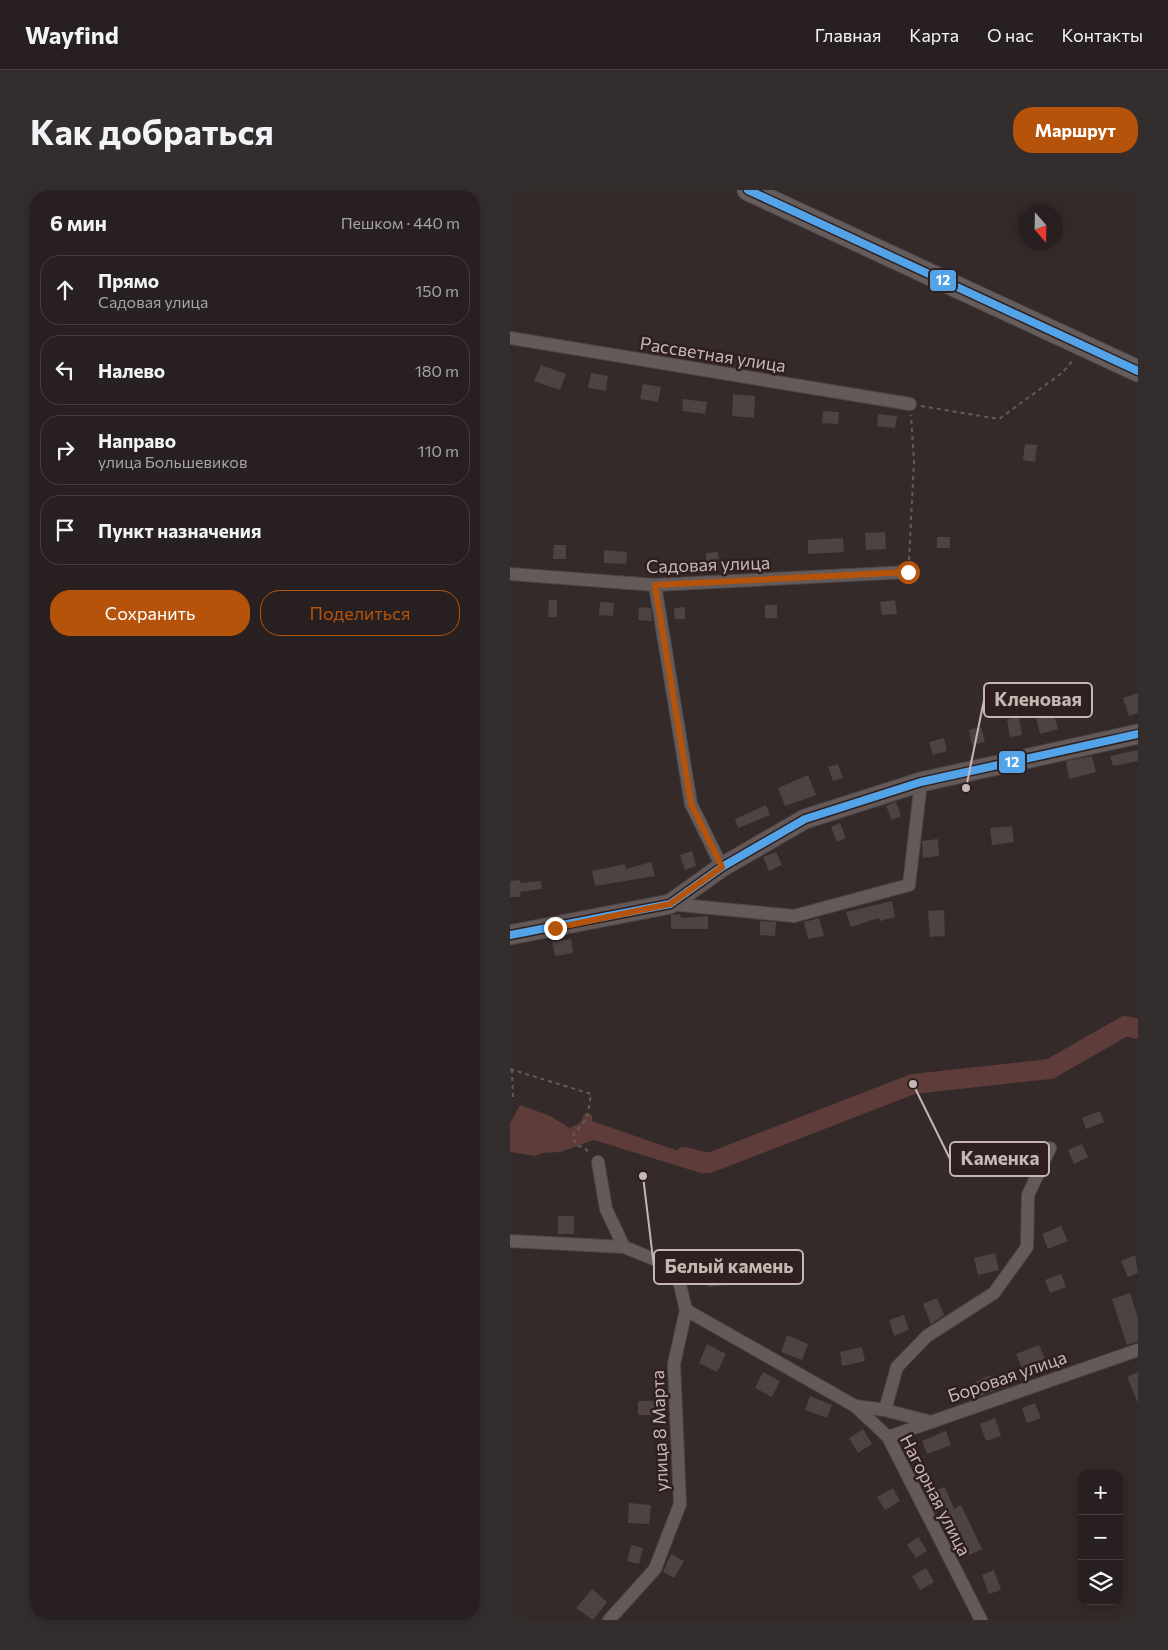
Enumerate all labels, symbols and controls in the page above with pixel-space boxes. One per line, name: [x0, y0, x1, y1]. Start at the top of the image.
text: Wayfind: [25, 20, 119, 49]
text: Главная: [815, 24, 881, 46]
text: Карта: [909, 24, 959, 46]
text: О нас: [987, 24, 1034, 46]
text: Контакты: [1062, 24, 1143, 46]
button: Маршрут: [1013, 107, 1138, 153]
text: Как добраться: [30, 109, 274, 152]
north arrow: [1018, 205, 1063, 250]
text: 6 мин: [50, 210, 107, 235]
text: Пешком · 440 m: [341, 213, 460, 232]
text: Прямо: [98, 269, 159, 292]
line badge: 12: [929, 269, 957, 292]
text: 12: [936, 271, 950, 288]
icon: ahead: [51, 276, 79, 304]
text: 150 m: [416, 281, 459, 300]
text: Садовая улица: [98, 292, 208, 311]
street label: Рассветная улица: [638, 332, 788, 376]
icon: left: [51, 356, 79, 384]
text: Налево: [98, 359, 165, 382]
text: 180 m: [415, 361, 459, 380]
text: Направо: [98, 429, 176, 452]
icon: right: [51, 436, 79, 464]
text: 110 m: [418, 441, 459, 460]
text: улица Большевиков: [98, 452, 247, 471]
icon: arrive: [51, 516, 79, 544]
text: Пункт назначения: [98, 519, 261, 542]
street label: Садовая улица: [646, 551, 770, 577]
route start: [897, 561, 920, 584]
button: Сохранить: [50, 590, 250, 636]
button: Поделиться: [260, 590, 460, 636]
callout: Кленовая: [984, 683, 1092, 717]
text: Кленовая: [994, 687, 1082, 710]
line badge: 12: [998, 750, 1026, 774]
text: 12: [1005, 753, 1019, 770]
route end: [544, 917, 567, 940]
callout: Каменка: [950, 1142, 1049, 1176]
text: Каменка: [961, 1146, 1040, 1169]
callout: Белый камень: [654, 1250, 803, 1284]
text: Белый камень: [664, 1254, 794, 1277]
street label: Боровая улица: [945, 1345, 1069, 1407]
street label: улица 8 Марта: [646, 1370, 672, 1492]
street label: Нагорная улица: [896, 1430, 976, 1560]
map controls: [1078, 1470, 1123, 1605]
button: +: [1078, 1470, 1123, 1515]
button: −: [1078, 1515, 1123, 1560]
button: layers: [1078, 1560, 1123, 1605]

